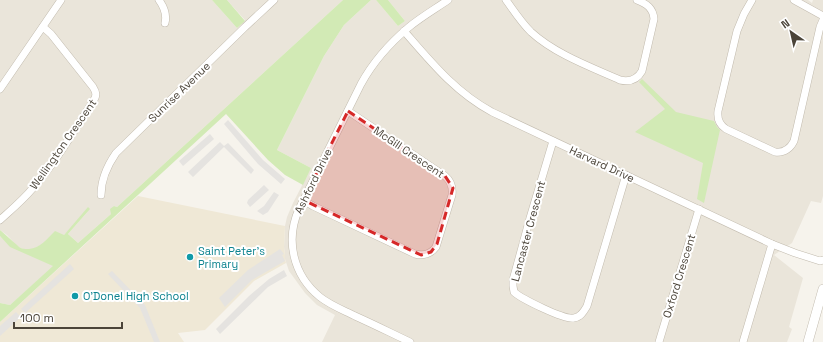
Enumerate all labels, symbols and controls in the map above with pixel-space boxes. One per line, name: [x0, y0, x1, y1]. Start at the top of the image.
north arrow: [771, 12, 811, 52]
text: N: [778, 16, 792, 32]
street label: Sunrise Avenue: [145, 59, 213, 125]
street label: Wellington Crescent: [27, 96, 99, 192]
street label: McGill Crescent: [371, 123, 447, 181]
street label: Harvard Drive: [567, 143, 637, 185]
street label: Ashford Drive: [291, 146, 335, 216]
street label: Lancaster Crescent: [508, 179, 548, 283]
street label: Oxford Crescent: [660, 232, 698, 320]
place label: Saint Peter's Primary: [198, 244, 265, 271]
marker: Saint Peter's Primary: [185, 252, 195, 262]
place label: O’Donel High School: [83, 289, 189, 303]
marker: O’Donel High School: [70, 291, 80, 301]
scale bar: [14, 304, 122, 330]
text: 100 m: [20, 310, 54, 326]

